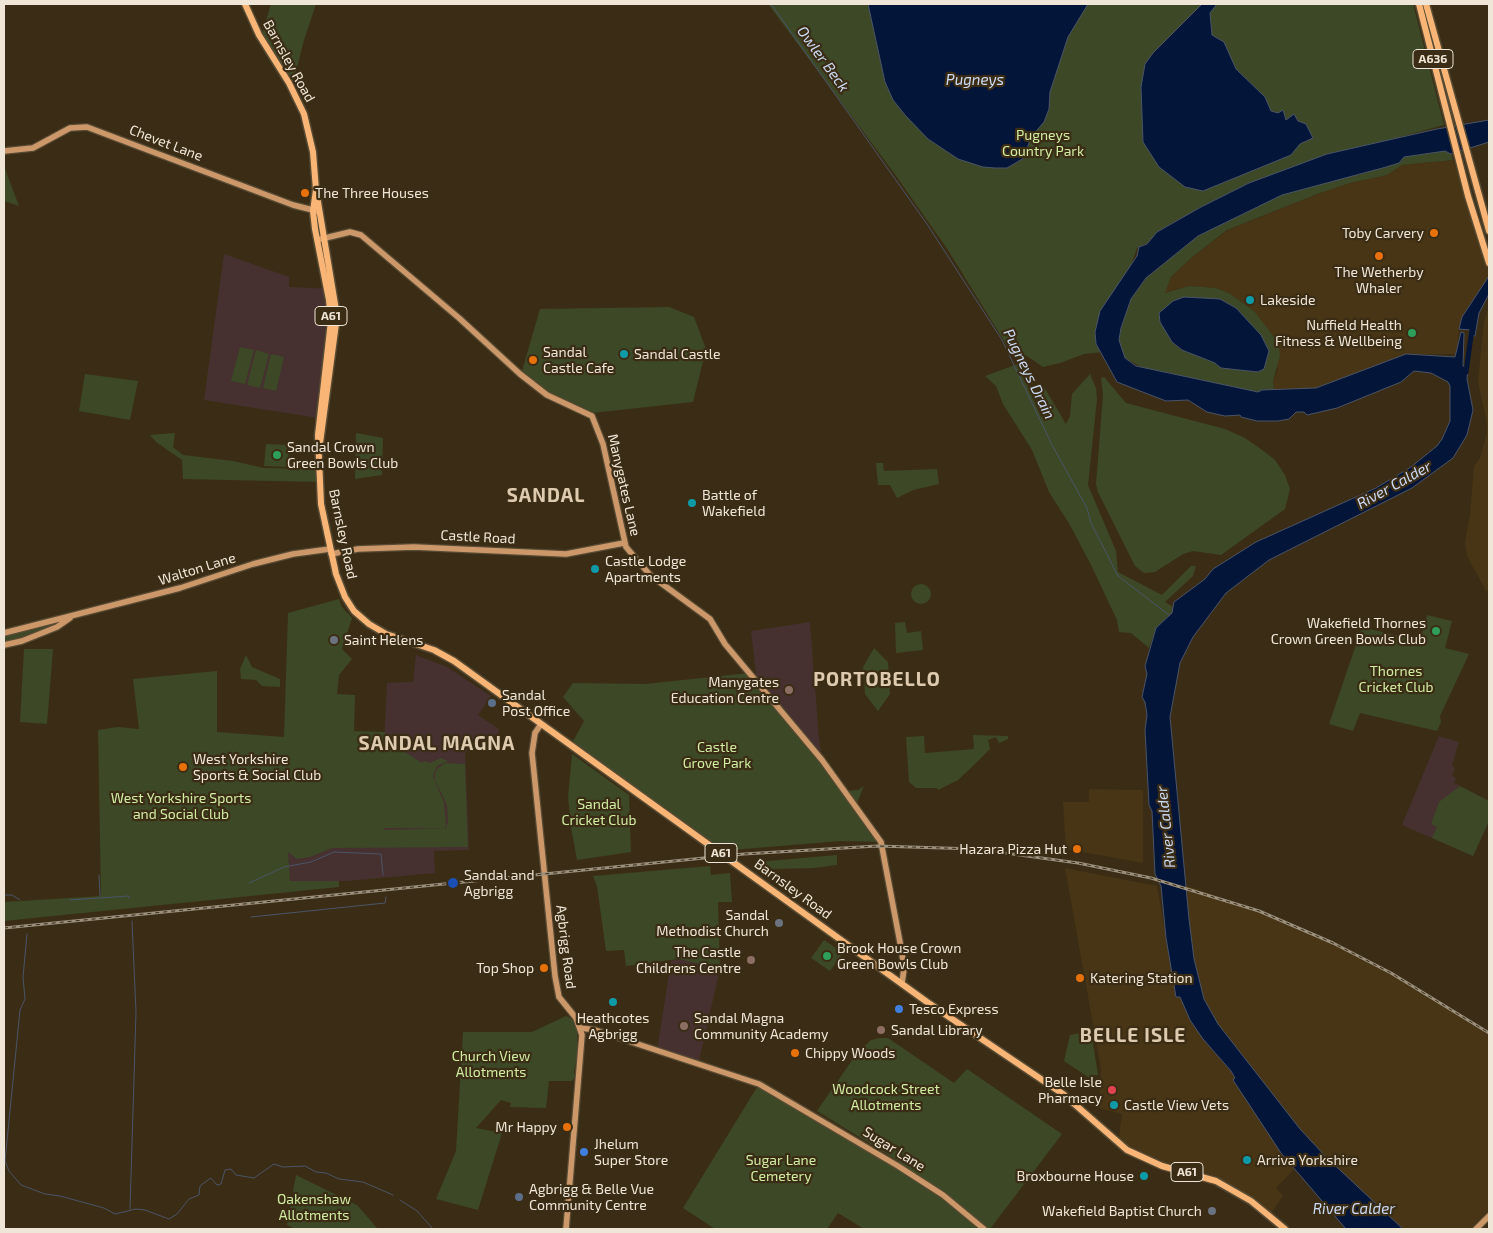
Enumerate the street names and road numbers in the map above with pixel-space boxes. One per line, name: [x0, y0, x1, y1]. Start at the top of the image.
street label: Barnsley Road: [259, 17, 319, 105]
road number: A636: [1413, 50, 1453, 68]
street label: Chevet Lane: [127, 121, 205, 165]
road number: A61: [315, 306, 347, 326]
street label: Manygates Lane: [604, 432, 644, 538]
street label: Barnsley Road: [325, 487, 361, 581]
street label: Castle Road: [440, 527, 516, 547]
street label: Walton Lane: [156, 549, 238, 589]
road number: A61: [705, 844, 737, 862]
street label: Barnsley Road: [751, 855, 835, 923]
street label: Agbrigg Road: [553, 904, 579, 990]
street label: Sugar Lane: [860, 1123, 928, 1175]
road number: A61: [1171, 1162, 1203, 1182]

